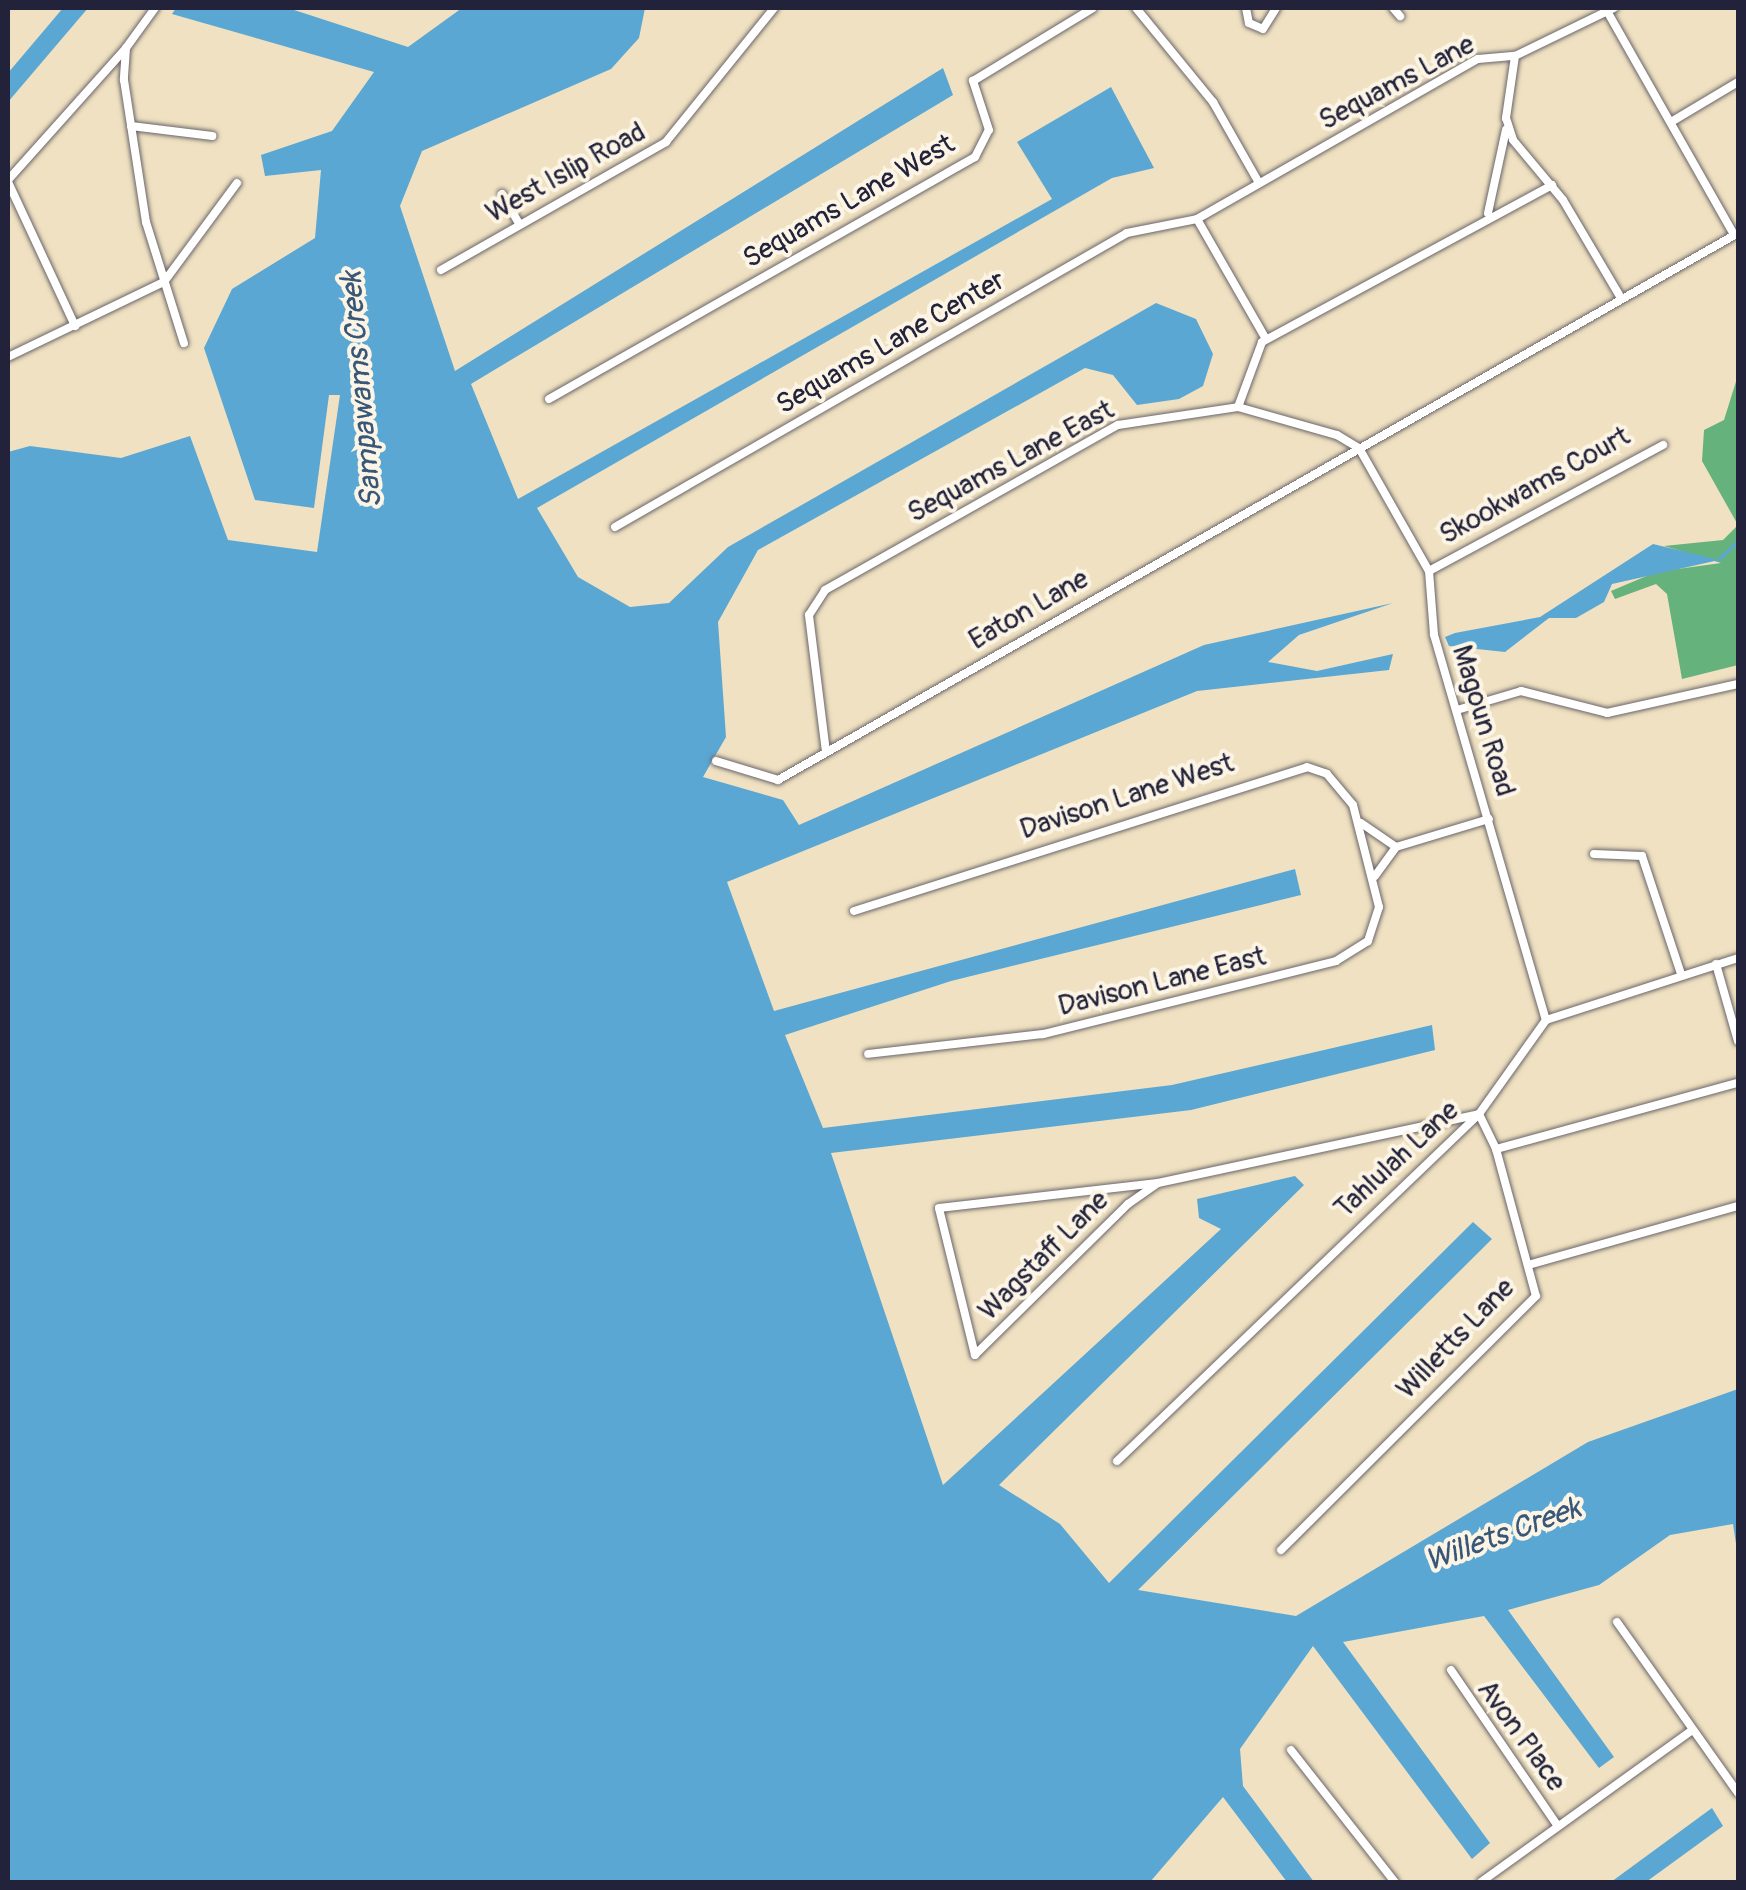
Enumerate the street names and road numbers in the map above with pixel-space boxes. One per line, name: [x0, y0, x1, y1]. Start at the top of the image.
street label: Sequams Lane: [1314, 28, 1480, 138]
street label: West Islip Road: [480, 115, 652, 231]
street label: Sequams Lane West: [737, 128, 961, 276]
street label: Sequams Lane Center: [771, 264, 1011, 422]
street label: Sequams Lane East: [902, 394, 1120, 530]
street label: Skookwams Court: [1434, 420, 1636, 552]
street label: Eaton Lane: [963, 562, 1095, 658]
street label: Magoun Road: [1444, 641, 1522, 801]
street label: Davison Lane West: [1016, 747, 1238, 847]
street label: Davison Lane East: [1055, 940, 1269, 1024]
street label: Tahlulah Lane: [1328, 1094, 1466, 1226]
street label: Wagstaff Lane: [972, 1184, 1116, 1328]
street label: Willetts Lane: [1390, 1272, 1522, 1406]
street label: Avon Place: [1470, 1674, 1572, 1798]

